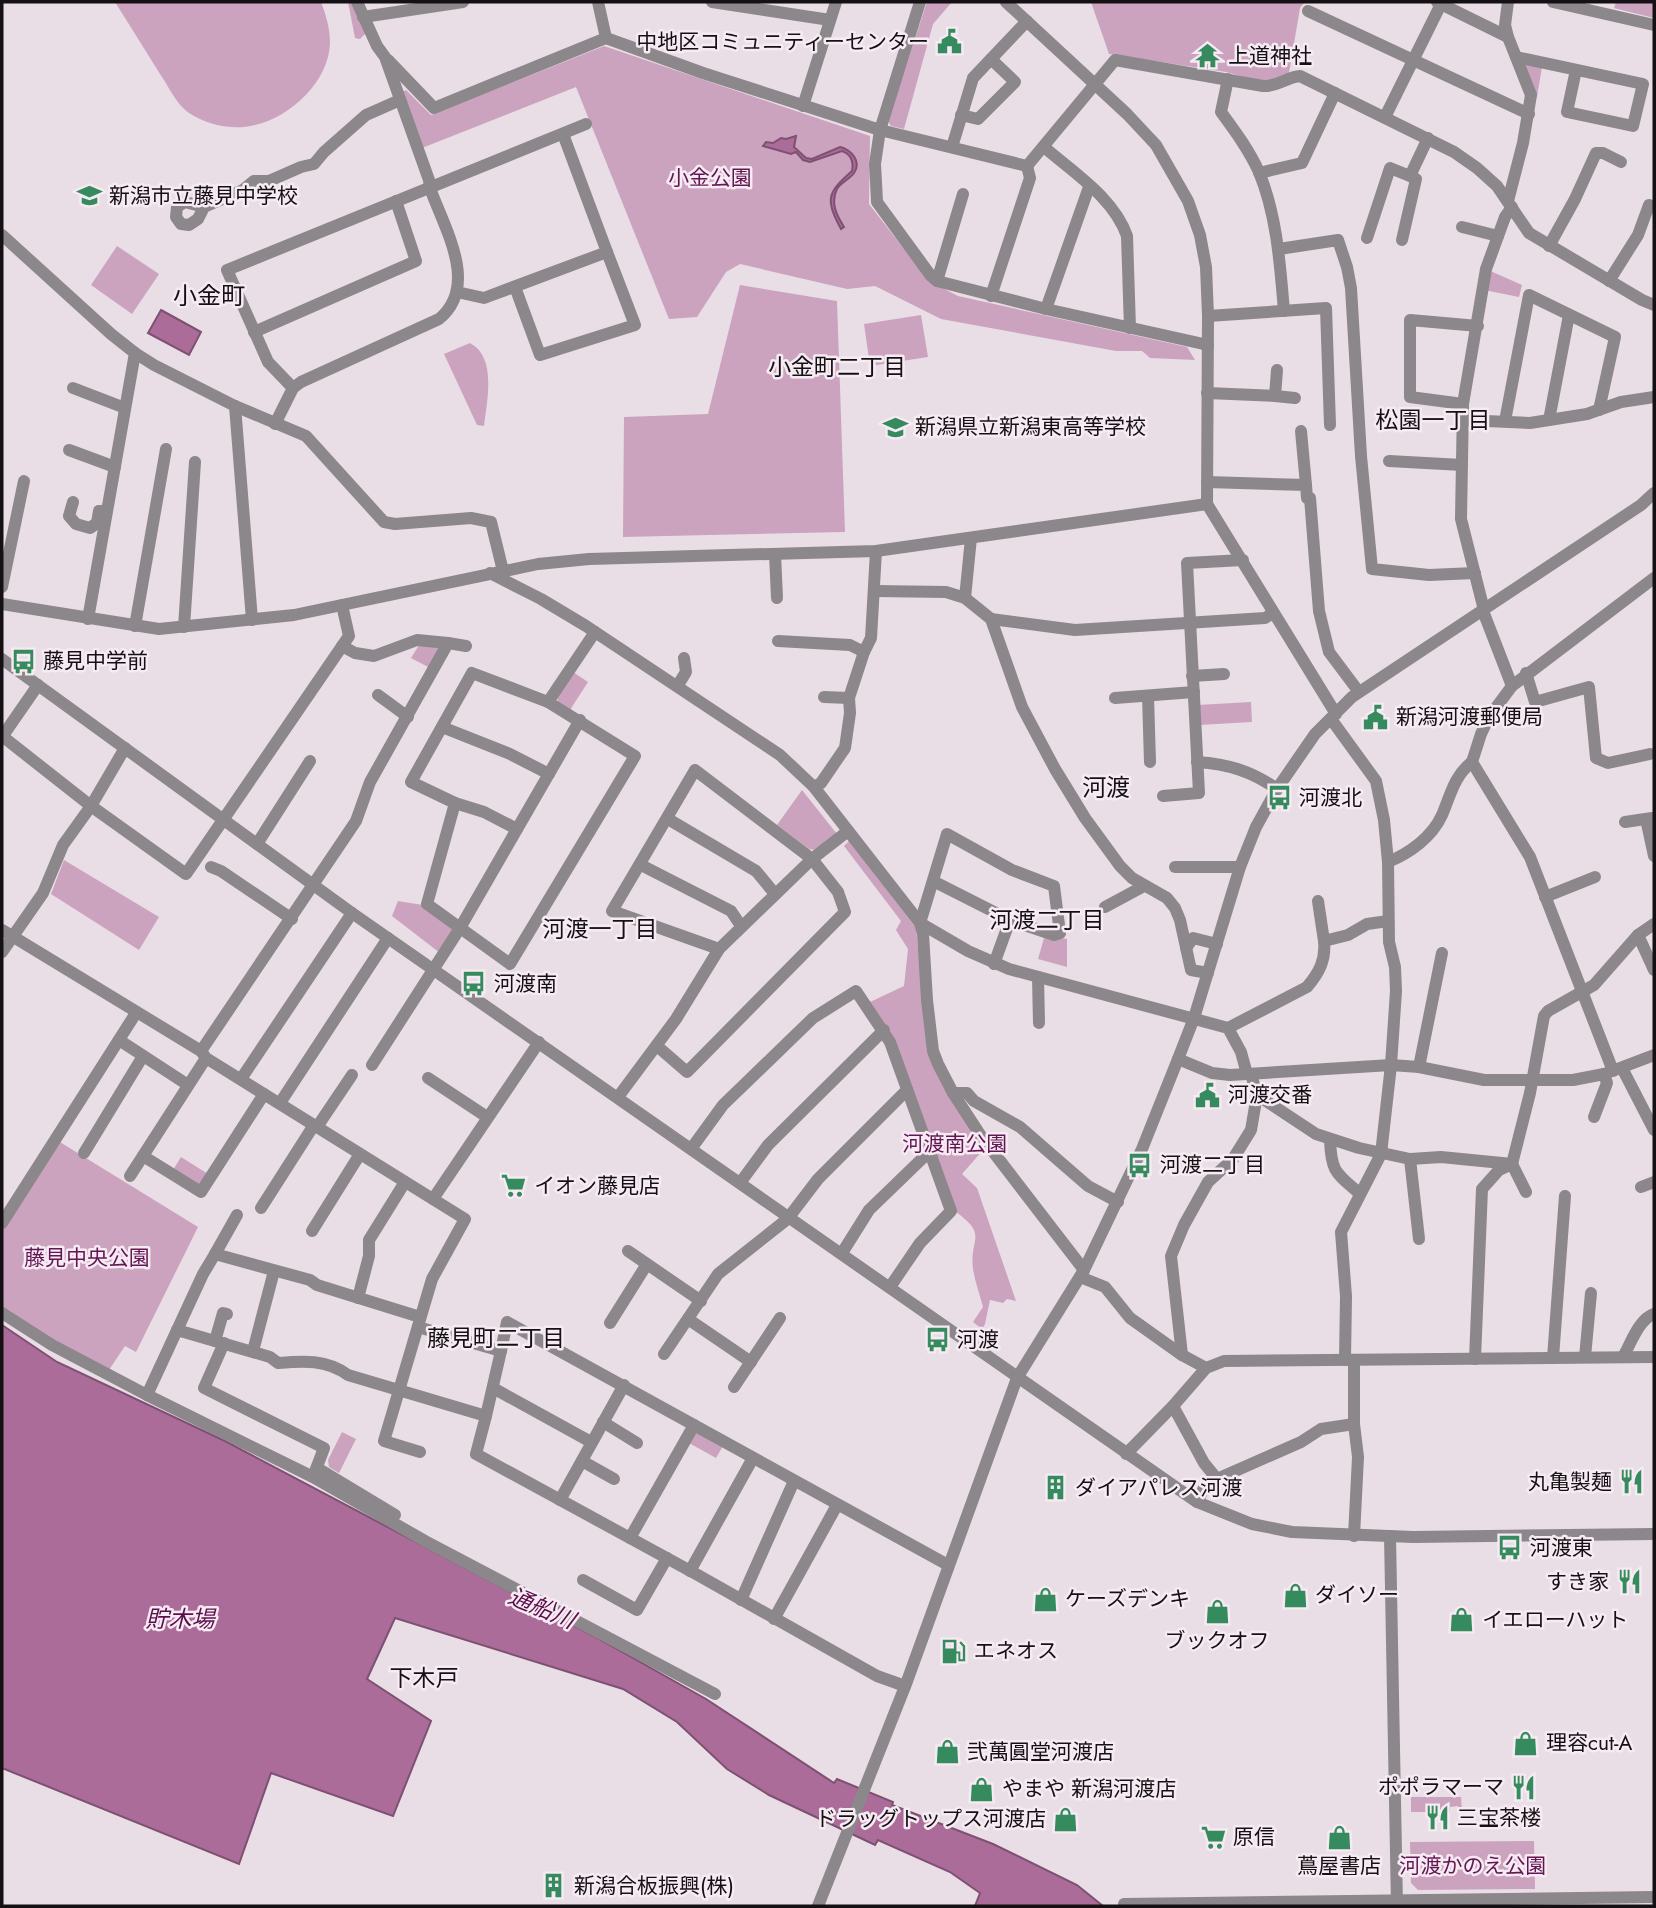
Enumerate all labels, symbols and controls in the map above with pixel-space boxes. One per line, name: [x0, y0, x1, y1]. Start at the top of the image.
place label: 中地区コミュニティーセンター: [636, 27, 929, 57]
public building icon: 中地区コミュニティーセンター: [935, 28, 963, 56]
place label: 上道神社: [1228, 41, 1312, 71]
temple icon: 上道神社: [1194, 42, 1222, 70]
park label: 小金公園: [668, 163, 752, 193]
place label: 新潟市立藤見中学校: [109, 181, 298, 211]
school or university icon: 新潟市立藤見中学校: [75, 182, 103, 210]
district label: 小金町: [173, 278, 245, 313]
district label: 小金町二丁目: [768, 350, 906, 384]
district label: 松園一丁目: [1376, 403, 1491, 437]
place label: 新潟県立新潟東高等学校: [915, 412, 1146, 442]
school or university icon: 新潟県立新潟東高等学校: [881, 413, 909, 441]
place label: 藤見中学前: [43, 646, 148, 676]
bus stop icon: 藤見中学前: [9, 647, 37, 675]
place label: 新潟河渡郵便局: [1396, 702, 1543, 732]
public building icon: 新潟河渡郵便局: [1362, 703, 1390, 731]
district label: 河渡: [1082, 770, 1130, 805]
place label: 河渡北: [1299, 783, 1362, 813]
bus stop icon: 河渡北: [1265, 784, 1293, 812]
district label: 河渡二丁目: [990, 903, 1105, 937]
district label: 河渡一丁目: [543, 912, 658, 946]
place label: 河渡南: [494, 969, 557, 999]
bus stop icon: 河渡南: [460, 970, 488, 998]
place label: 河渡交番: [1228, 1080, 1312, 1110]
public building icon: 河渡交番: [1194, 1081, 1222, 1109]
park label: 河渡南公園: [903, 1129, 1008, 1159]
place label: 河渡二丁目: [1160, 1150, 1265, 1180]
bus stop icon: 河渡二丁目: [1126, 1151, 1154, 1179]
place label: イオン藤見店: [534, 1171, 660, 1201]
supermarket icon: イオン藤見店: [500, 1172, 528, 1200]
park label: 藤見中央公園: [24, 1243, 150, 1273]
district label: 藤見町二丁目: [427, 1321, 565, 1355]
place label: 河渡: [957, 1325, 999, 1355]
bus stop icon: 河渡: [923, 1326, 951, 1354]
place label: 丸亀製麺: [1528, 1467, 1612, 1497]
restaurant icon: 丸亀製麺: [1618, 1468, 1646, 1496]
place label: ダイアパレス河渡: [1075, 1473, 1243, 1503]
building icon: ダイアパレス河渡: [1041, 1474, 1069, 1502]
place label: 河渡東: [1530, 1533, 1593, 1563]
bus stop icon: 河渡東: [1496, 1534, 1524, 1562]
place label: すき家: [1546, 1567, 1609, 1597]
restaurant icon: すき家: [1615, 1568, 1643, 1596]
water label: 通船川: [504, 1579, 583, 1638]
place label: ダイソー: [1315, 1580, 1399, 1610]
shop icon: ダイソー: [1281, 1581, 1309, 1609]
place label: ケーズデンキ: [1065, 1584, 1190, 1614]
shop icon: ケーズデンキ: [1031, 1585, 1059, 1613]
shop icon: ブックオフ: [1203, 1598, 1231, 1626]
water label: 貯木場: [146, 1602, 218, 1636]
place label: イエローハット: [1482, 1605, 1628, 1635]
shop icon: イエローハット: [1448, 1606, 1476, 1634]
place label: ブックオフ: [1165, 1626, 1270, 1656]
place label: エネオス: [974, 1636, 1058, 1666]
fuel station icon: エネオス: [940, 1637, 968, 1665]
district label: 下木戸: [390, 1661, 459, 1695]
place label: 理容cut-A: [1546, 1728, 1633, 1758]
shop icon: 理容cut-A: [1512, 1729, 1540, 1757]
place label: 弐萬圓堂河渡店: [967, 1737, 1114, 1767]
shop icon: 弐萬圓堂河渡店: [933, 1738, 961, 1766]
place label: ポポラマーマ: [1378, 1772, 1504, 1802]
restaurant icon: ポポラマーマ: [1510, 1773, 1538, 1801]
place label: やまや 新潟河渡店: [1002, 1774, 1176, 1804]
shop icon: やまや 新潟河渡店: [968, 1775, 996, 1803]
place label: 三宝茶楼: [1457, 1803, 1541, 1833]
place label: ドラッグトップス河渡店: [815, 1804, 1046, 1834]
restaurant icon: 三宝茶楼: [1423, 1804, 1451, 1832]
shop icon: ドラッグトップス河渡店: [1052, 1805, 1080, 1833]
place label: 原信: [1233, 1822, 1275, 1852]
supermarket icon: 原信: [1199, 1823, 1227, 1851]
shop icon: 蔦屋書店: [1325, 1823, 1353, 1851]
place label: 蔦屋書店: [1297, 1851, 1381, 1881]
park label: 河渡かのえ公園: [1400, 1851, 1547, 1881]
place label: 新潟合板振興(株): [574, 1871, 734, 1901]
building icon: 新潟合板振興(株): [540, 1872, 568, 1900]

